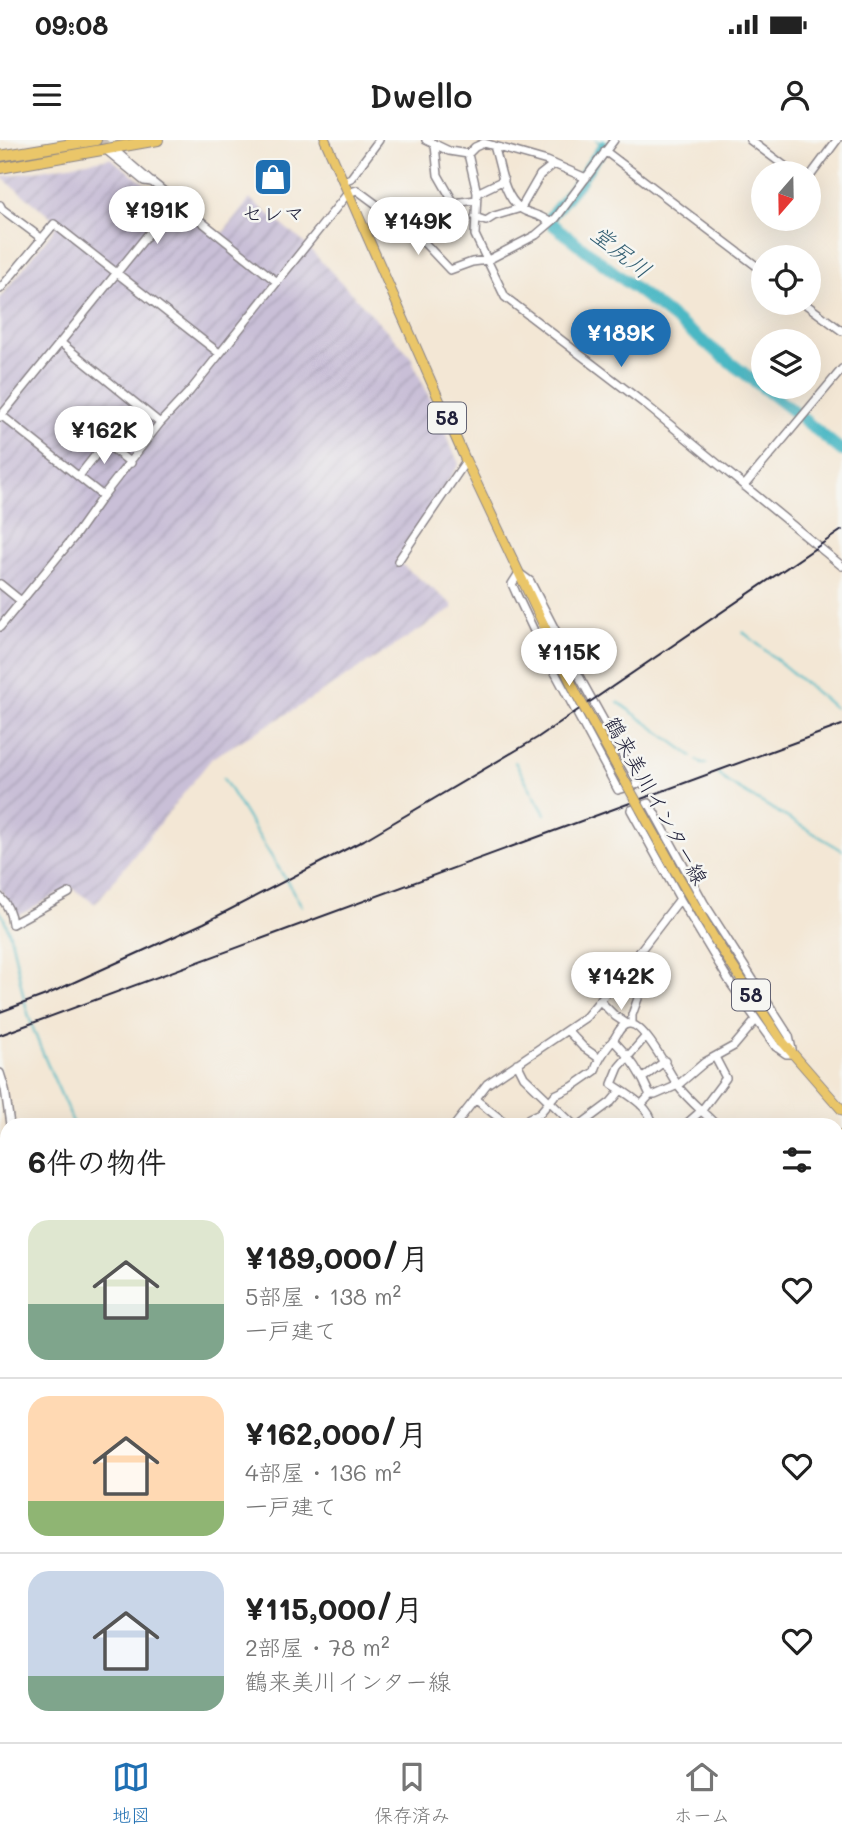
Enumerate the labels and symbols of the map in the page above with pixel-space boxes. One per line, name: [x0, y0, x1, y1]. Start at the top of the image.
shop icon: セレマ: [252, 156, 294, 198]
north arrow: [751, 161, 821, 231]
pin: ¥191K: [108, 186, 206, 246]
pin: ¥149K: [369, 198, 467, 257]
place label: セレマ: [242, 199, 305, 226]
water label: 堂尻川: [585, 218, 658, 284]
pin: ¥189K: [572, 310, 670, 369]
road number: 58: [428, 402, 466, 434]
pin: ¥162K: [55, 406, 153, 466]
pin: ¥115K: [520, 629, 618, 688]
street label: 鶴来美川インター線: [600, 711, 715, 889]
pin: ¥142K: [572, 952, 670, 1012]
road number: 58: [732, 980, 770, 1010]

